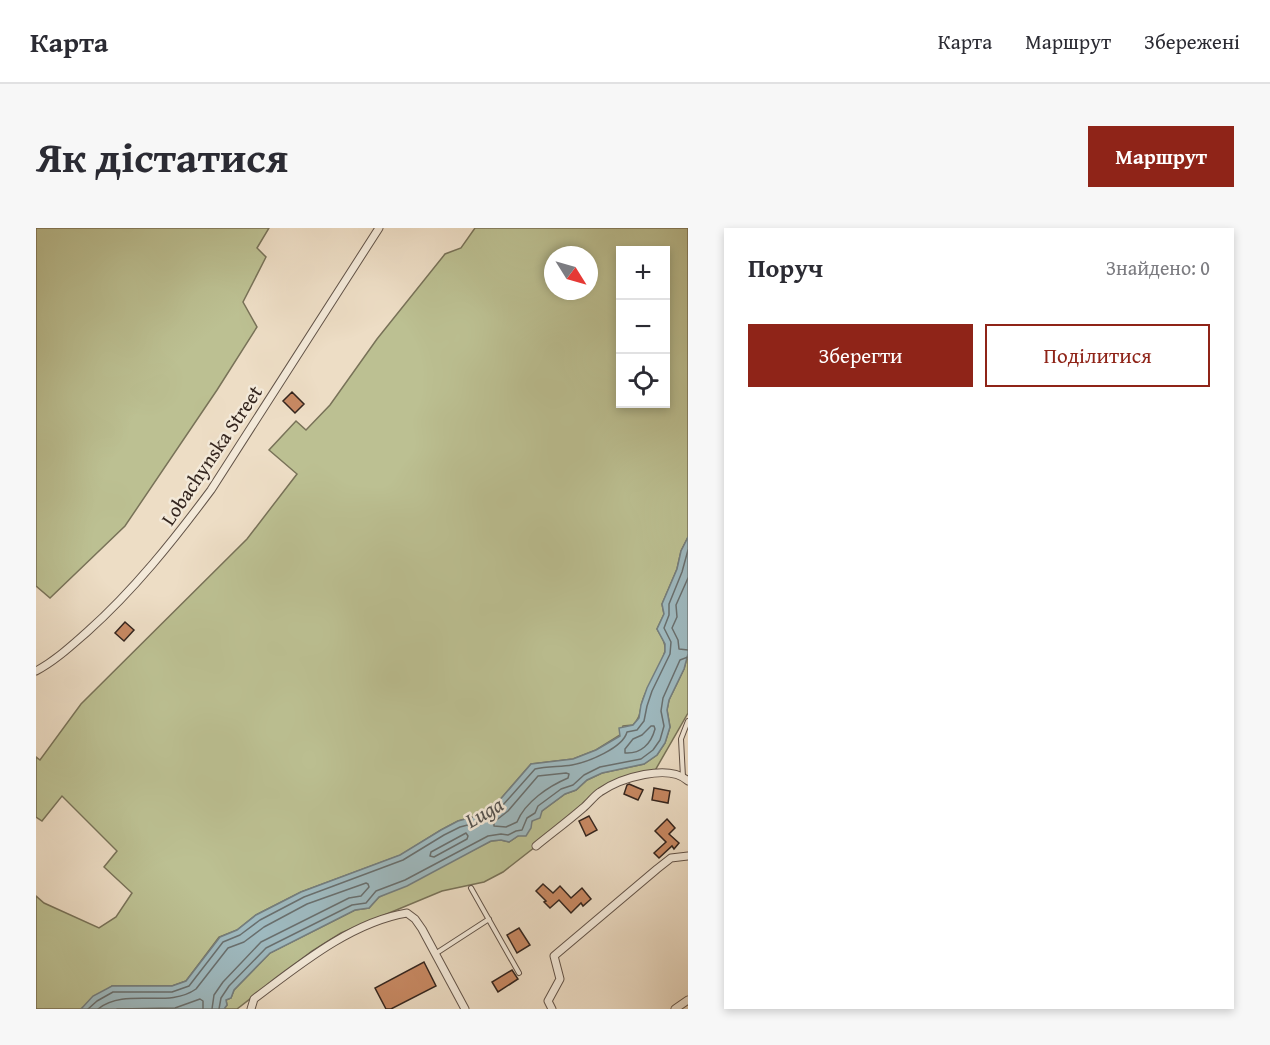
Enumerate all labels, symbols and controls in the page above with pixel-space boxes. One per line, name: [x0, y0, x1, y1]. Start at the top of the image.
text: Карта: [30, 21, 108, 62]
text: Карта: [938, 26, 992, 57]
text: Маршрут: [1025, 26, 1111, 57]
text: Збережені: [1144, 26, 1240, 57]
text: Як дістатися: [36, 126, 288, 187]
button: Маршрут: [1088, 126, 1234, 187]
north arrow: [544, 246, 598, 300]
map controls: [616, 246, 670, 408]
button: +: [616, 246, 670, 300]
text: Поруч: [748, 248, 823, 287]
text: Знайдено: 0: [1106, 253, 1210, 282]
button: −: [616, 300, 670, 354]
button: Зберегти: [748, 324, 973, 387]
button: Поділитися: [985, 324, 1210, 387]
button: locate: [616, 354, 670, 408]
street label: Lobachynska Street: [153, 379, 269, 531]
water label: Luga: [458, 789, 509, 836]

